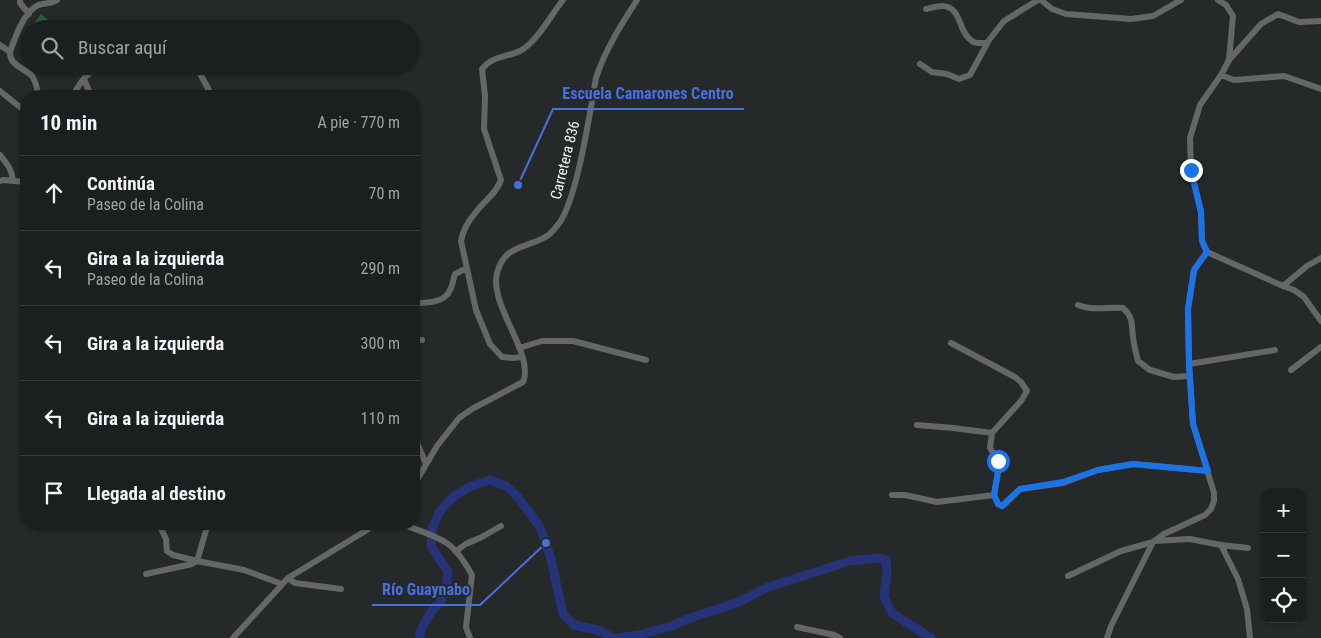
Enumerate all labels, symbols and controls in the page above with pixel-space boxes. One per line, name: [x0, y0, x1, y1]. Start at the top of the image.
search box: [20, 20, 420, 75]
icon: search: [38, 34, 66, 62]
text: Buscar aquí: [78, 36, 167, 59]
callout: Escuela Camarones Centro: [553, 78, 744, 109]
text: Escuela Camarones Centro: [562, 84, 734, 103]
text: 10 min: [40, 111, 97, 135]
text: A pie · 770 m: [317, 113, 400, 132]
street label: Carretera 836: [547, 119, 583, 201]
route end: [1180, 159, 1203, 182]
text: Continúa: [87, 172, 155, 195]
icon: ahead: [40, 179, 68, 207]
text: 70 m: [368, 184, 400, 203]
text: Paseo de la Colina: [87, 195, 204, 214]
text: Gira a la izquierda: [87, 247, 224, 270]
icon: left: [40, 254, 68, 282]
text: 290 m: [361, 259, 400, 278]
text: Paseo de la Colina: [87, 270, 204, 289]
icon: left: [40, 329, 68, 357]
text: Gira a la izquierda: [87, 332, 224, 355]
text: 300 m: [361, 334, 400, 353]
icon: left: [40, 404, 68, 432]
text: Gira a la izquierda: [87, 407, 224, 430]
text: 110 m: [361, 409, 400, 428]
route start: [987, 450, 1010, 473]
icon: arrive: [40, 479, 68, 507]
text: Llegada al destino: [87, 482, 226, 505]
map controls: [1261, 488, 1306, 623]
button: +: [1261, 488, 1306, 533]
button: −: [1261, 533, 1306, 578]
callout: Río Guaynabo: [372, 574, 480, 605]
button: locate: [1261, 578, 1306, 623]
text: Río Guaynabo: [382, 580, 470, 599]

